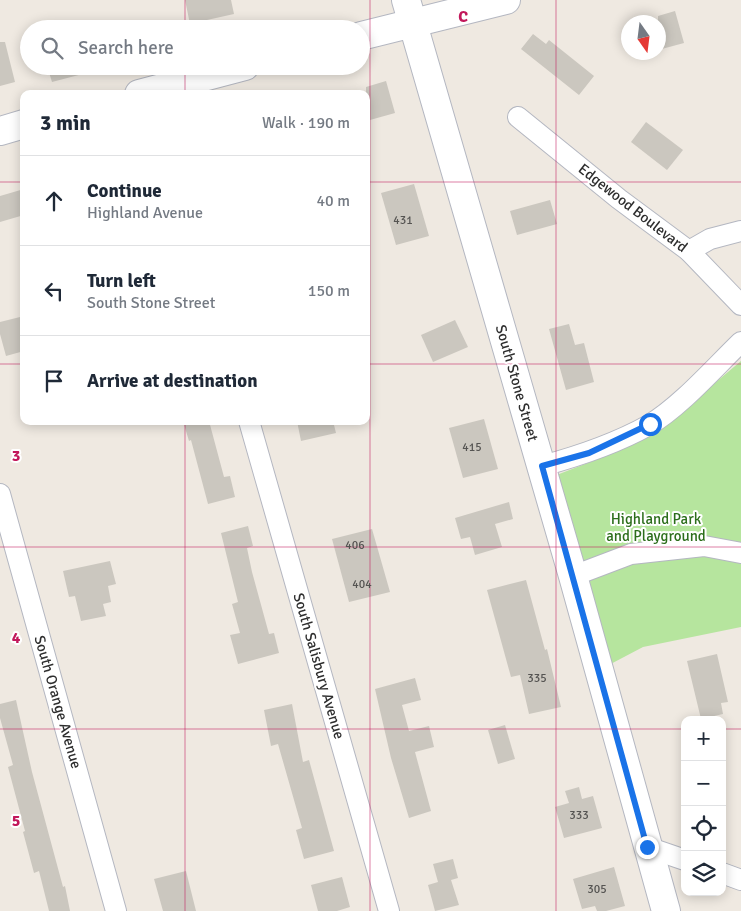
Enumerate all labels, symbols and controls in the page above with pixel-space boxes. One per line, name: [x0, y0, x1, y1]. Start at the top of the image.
text: C: [458, 7, 468, 27]
north arrow: [621, 15, 666, 60]
search box: [20, 20, 370, 75]
icon: search: [38, 34, 66, 62]
text: Search here: [78, 36, 174, 60]
text: 3 min: [40, 110, 91, 136]
text: Walk · 190 m: [262, 113, 350, 133]
street label: Edgewood Boulevard: [575, 160, 691, 256]
text: Continue: [87, 179, 162, 203]
icon: ahead: [40, 187, 68, 215]
text: 40 m: [316, 191, 350, 211]
text: Highland Avenue: [87, 203, 203, 223]
house number: 431: [393, 213, 413, 228]
text: Turn left: [87, 269, 156, 293]
icon: left: [40, 277, 68, 305]
text: 150 m: [308, 281, 350, 301]
text: South Stone Street: [87, 293, 215, 313]
street label: South Stone Street: [492, 323, 542, 443]
icon: arrive: [40, 367, 68, 395]
text: Arrive at destination: [87, 369, 258, 393]
route start: [639, 413, 662, 436]
house number: 415: [462, 440, 482, 455]
text: 3: [12, 446, 20, 466]
park label: Highland Park and Playground: [606, 510, 706, 545]
house number: 406: [345, 538, 365, 553]
house number: 404: [352, 577, 372, 592]
street label: South Salisbury Avenue: [290, 591, 348, 741]
text: 4: [12, 628, 21, 648]
street label: South Orange Avenue: [30, 633, 86, 771]
house number: 335: [527, 671, 547, 686]
map controls: [681, 716, 726, 896]
button: +: [681, 716, 726, 761]
button: −: [681, 761, 726, 806]
button: locate: [681, 806, 726, 851]
house number: 333: [569, 808, 589, 823]
text: 5: [12, 811, 20, 831]
route end: [636, 836, 659, 859]
button: layers: [681, 851, 726, 896]
house number: 305: [587, 882, 607, 897]

